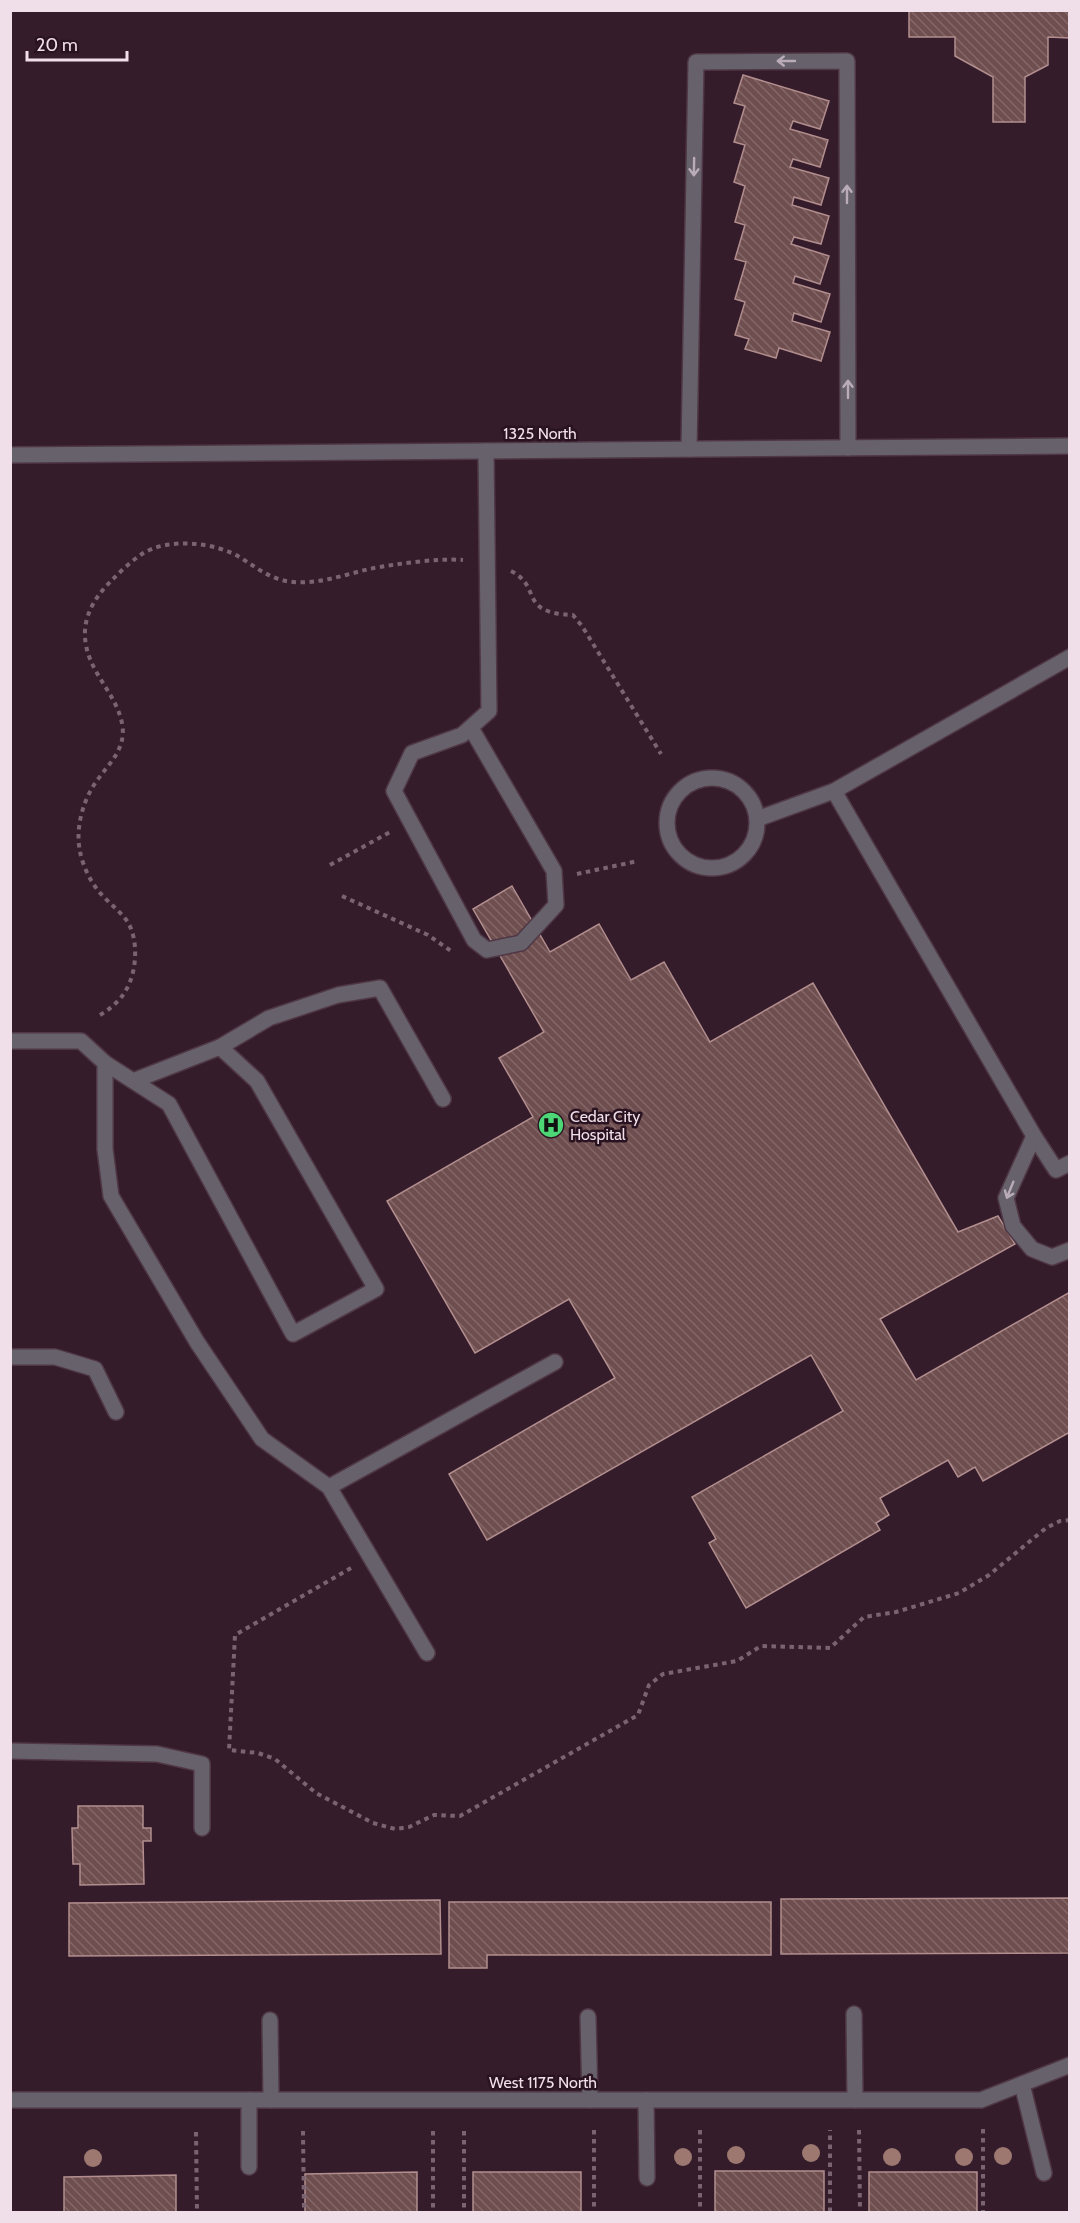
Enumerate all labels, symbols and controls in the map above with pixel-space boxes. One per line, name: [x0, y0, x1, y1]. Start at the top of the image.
scale bar: [27, 24, 128, 62]
text: 20 m: [36, 34, 78, 56]
one-way arrow: [776, 55, 796, 67]
one-way arrow: [688, 156, 700, 176]
one-way arrow: [842, 185, 853, 205]
one-way arrow: [842, 380, 854, 400]
street label: 1325 North: [503, 424, 577, 443]
place label: Cedar City Hospital: [570, 1107, 640, 1144]
hospital icon: Cedar City Hospital: [536, 1110, 566, 1140]
one-way arrow: [1004, 1180, 1015, 1198]
street label: West 1175 North: [489, 2073, 597, 2092]

